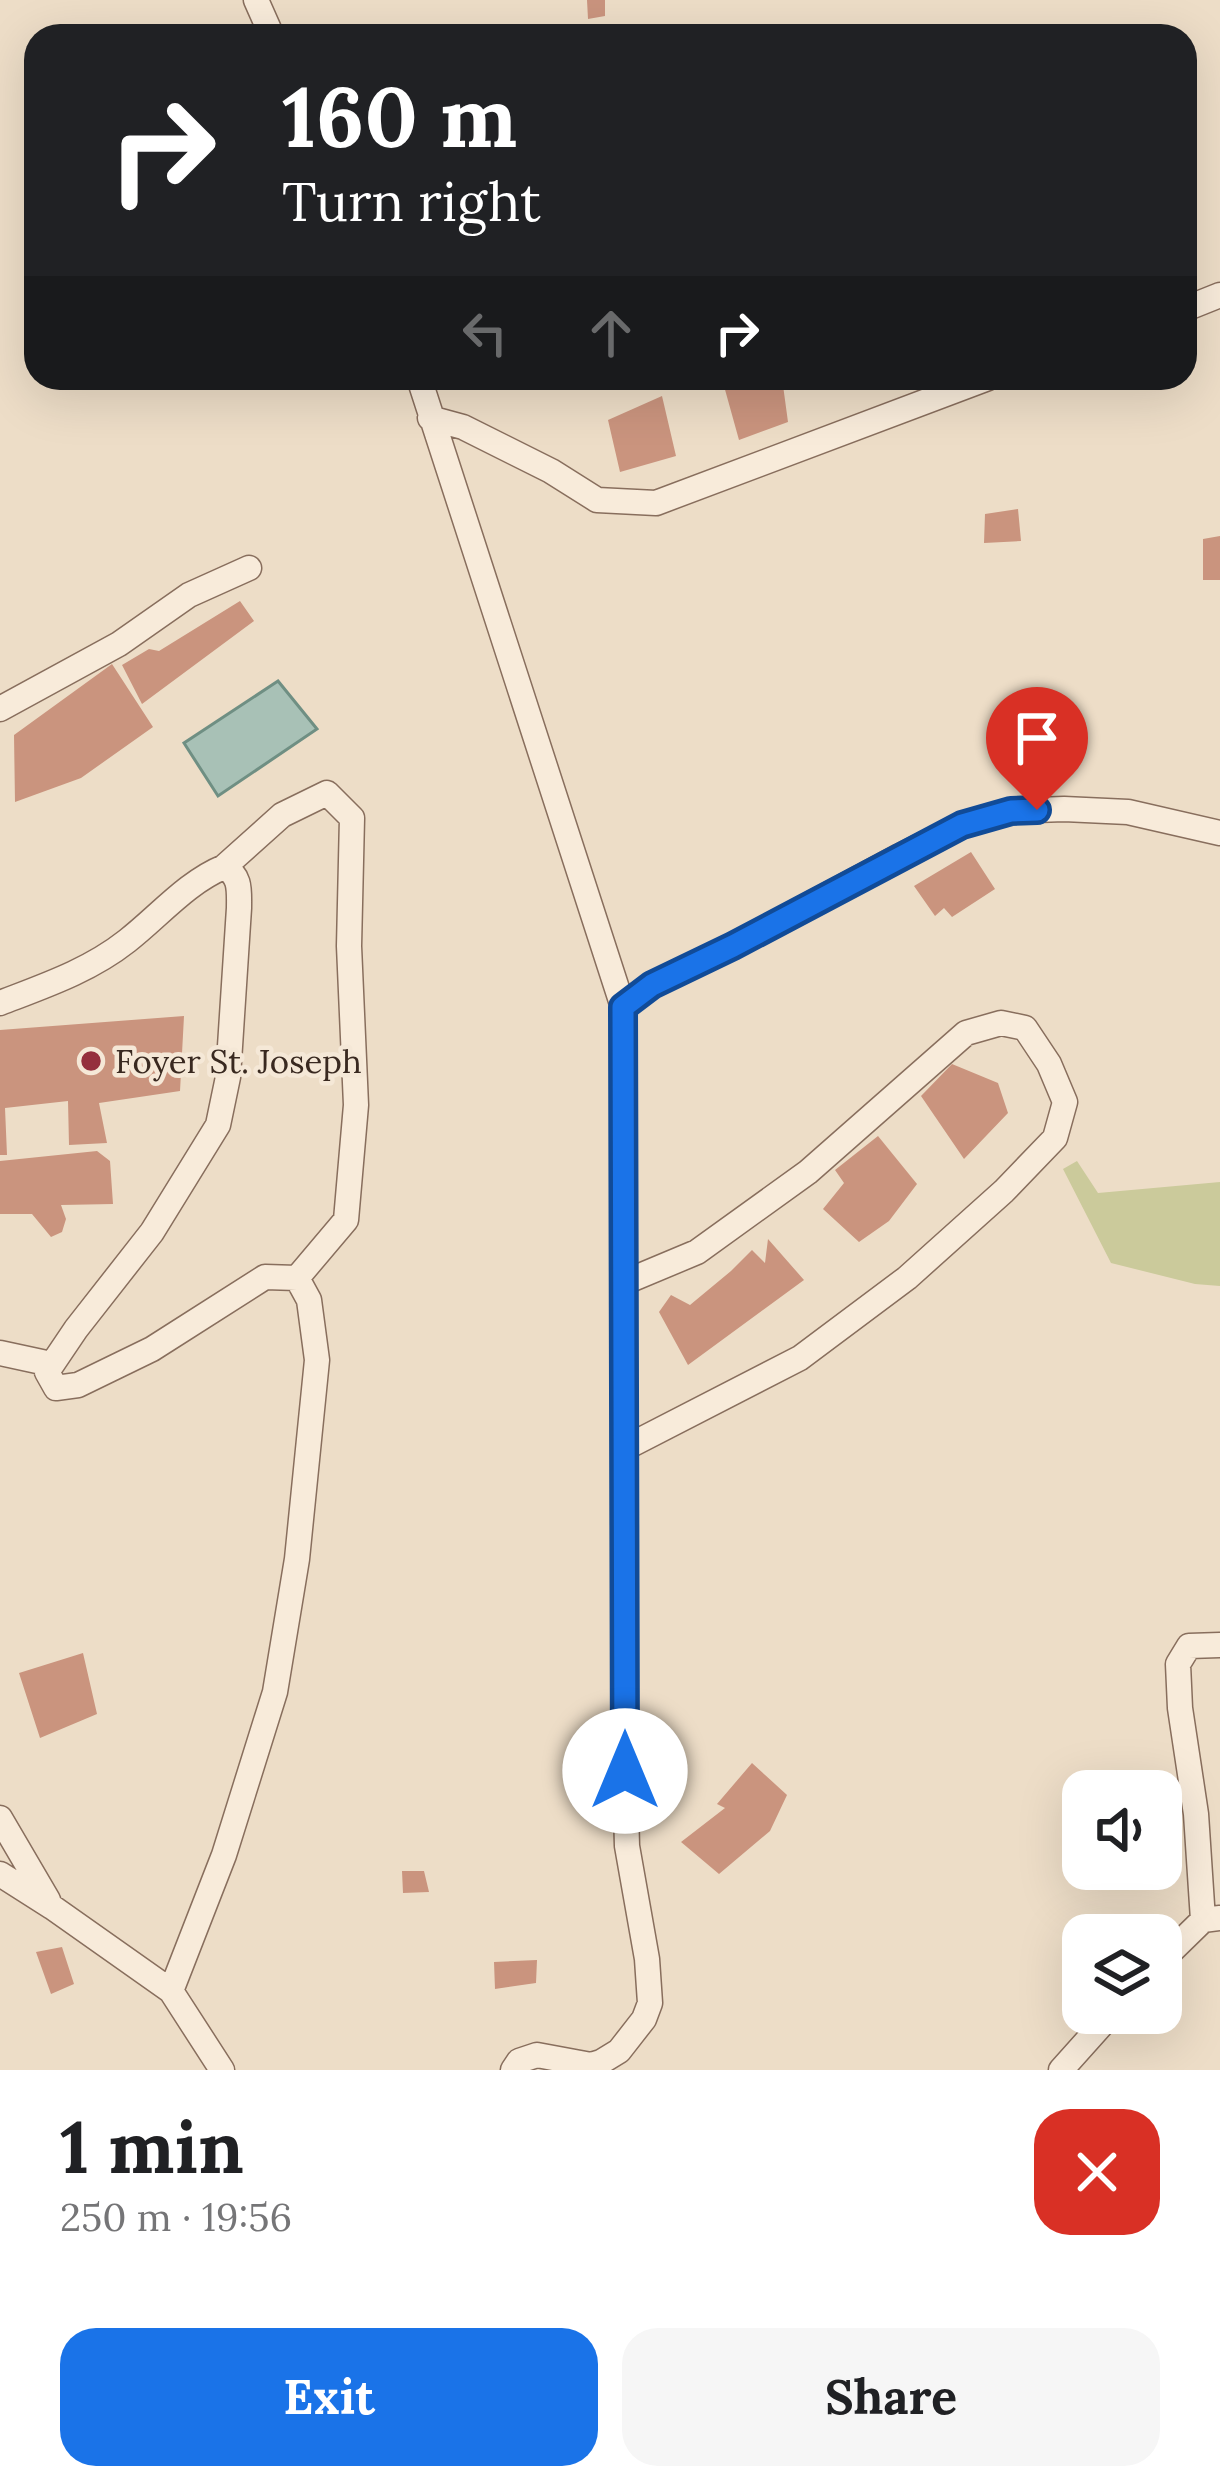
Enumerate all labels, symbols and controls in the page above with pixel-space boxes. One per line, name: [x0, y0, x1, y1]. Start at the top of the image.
text: 160 m: [282, 62, 517, 170]
icon: right: [84, 72, 240, 228]
text: Turn right: [282, 167, 541, 236]
icon: left: [452, 300, 518, 366]
icon: ahead: [578, 300, 644, 366]
icon: right: [704, 300, 770, 366]
pin: [986, 687, 1088, 810]
icon: arrive: [1004, 705, 1070, 771]
place label: Foyer St. Joseph: [115, 1040, 362, 1082]
marker: Foyer St. Joseph: [78, 1048, 104, 1074]
position arrow: [562, 1708, 688, 1834]
map controls: [1062, 1770, 1182, 2034]
button: sound: [1062, 1770, 1182, 1890]
button: layers: [1062, 1914, 1182, 2034]
text: 1 min: [60, 2101, 244, 2193]
button: close: [1034, 2109, 1160, 2235]
text: 250 m · 19:56: [60, 2192, 292, 2242]
button: Exit: [60, 2328, 598, 2466]
button: Share: [622, 2328, 1160, 2466]

